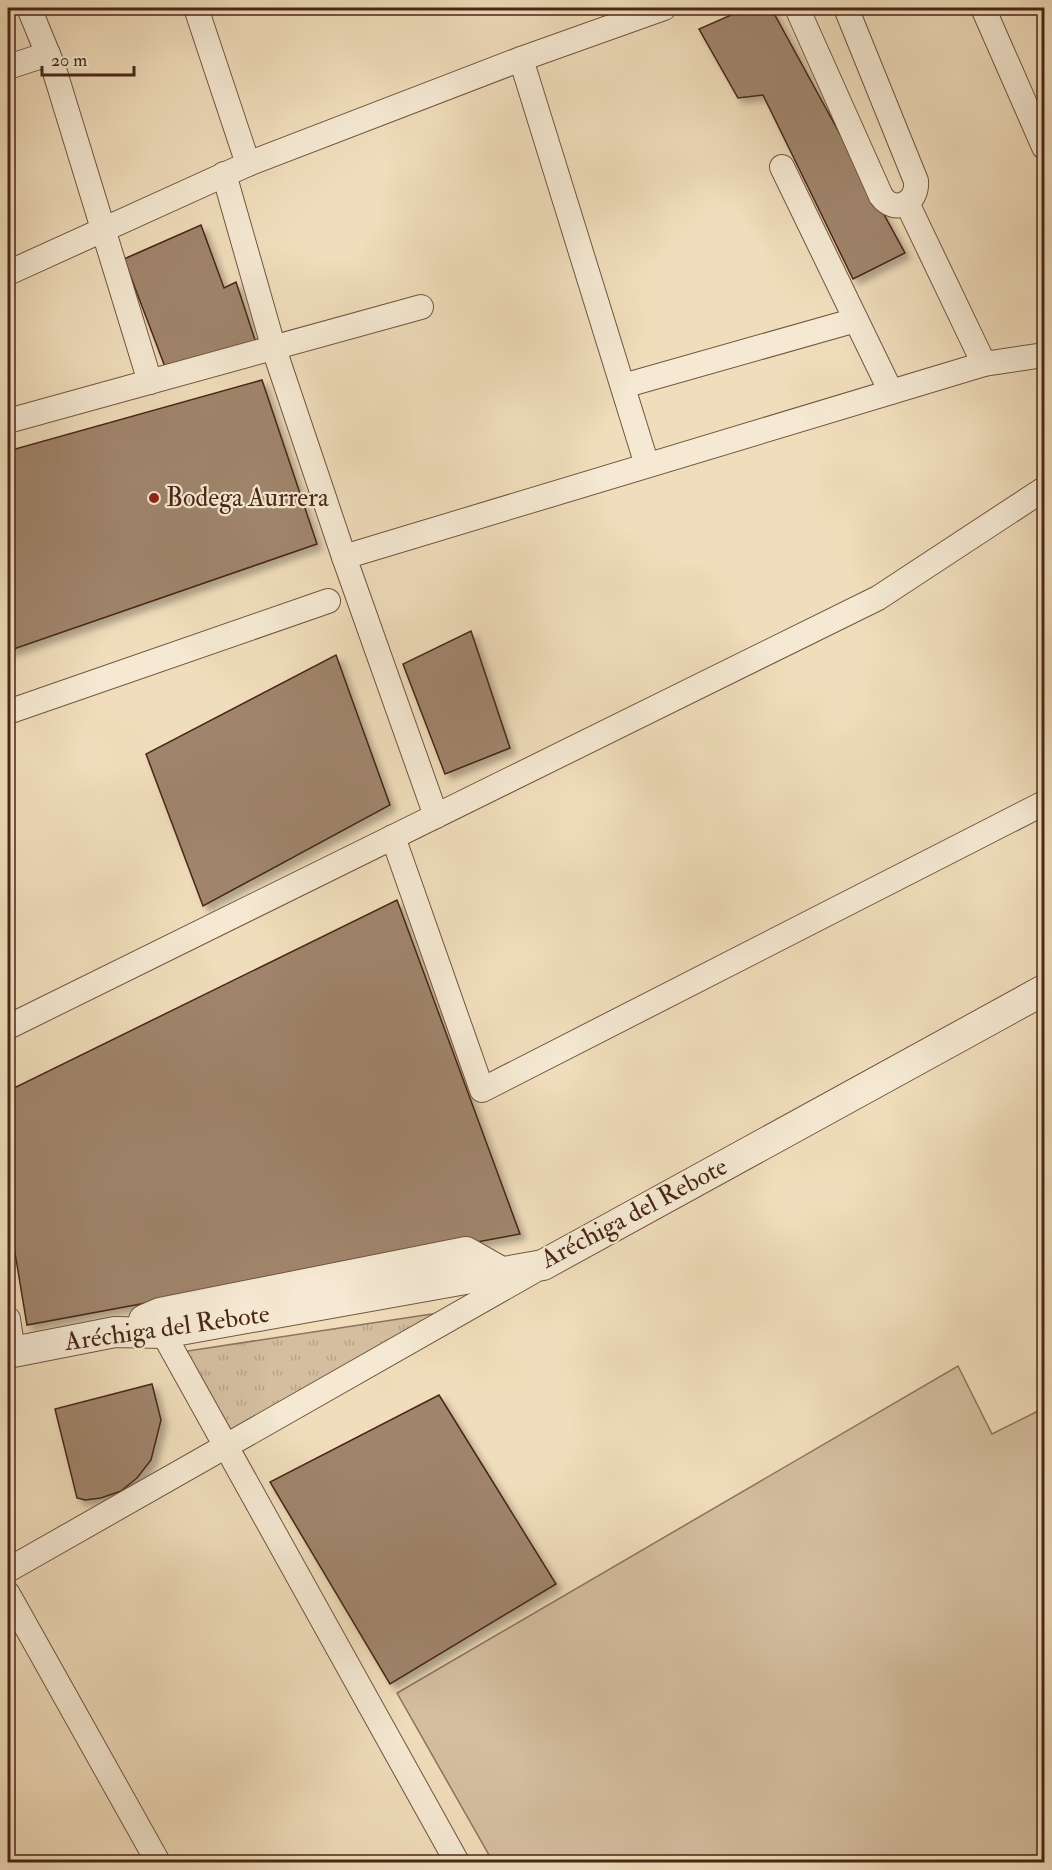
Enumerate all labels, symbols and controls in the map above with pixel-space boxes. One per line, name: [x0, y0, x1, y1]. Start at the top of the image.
scale bar: [42, 39, 134, 77]
text: 20 m: [51, 49, 87, 72]
place label: Bodega Aurrera: [166, 482, 329, 514]
marker: Bodega Aurrera: [147, 491, 161, 505]
street label: Aréchiga del Rebote: [534, 1150, 733, 1276]
street label: Aréchiga del Rebote: [61, 1298, 272, 1358]

